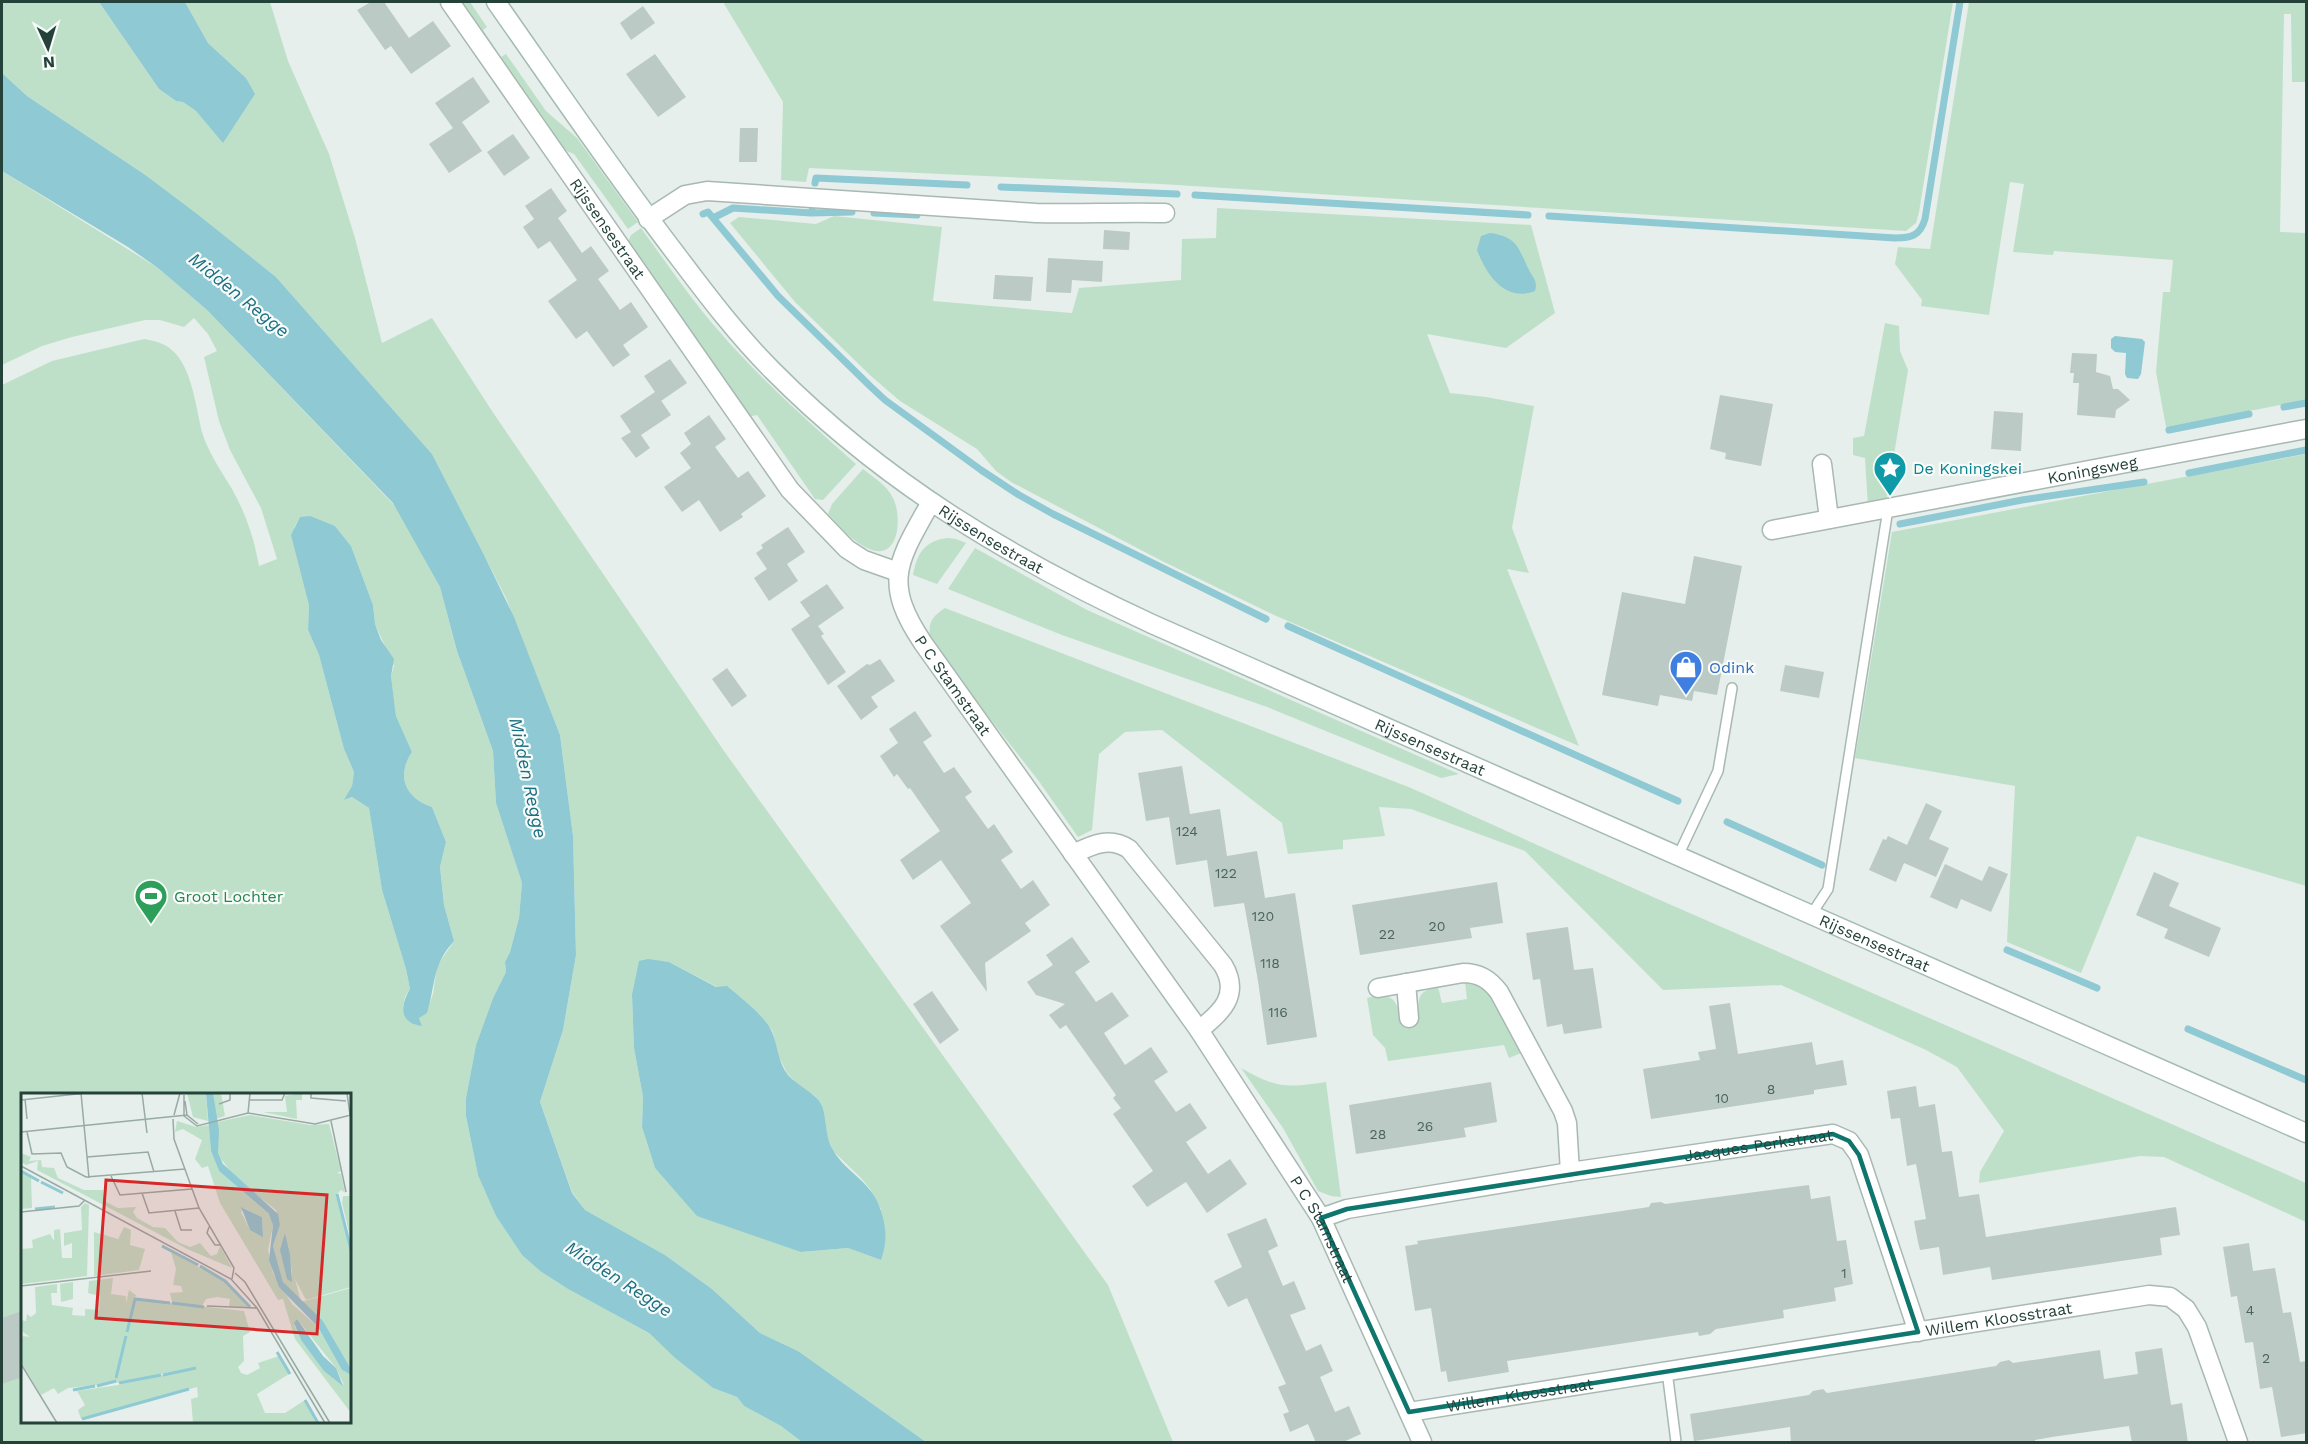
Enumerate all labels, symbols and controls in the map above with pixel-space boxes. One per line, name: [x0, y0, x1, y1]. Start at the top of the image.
north arrow: [18, 18, 78, 78]
text: N: [42, 53, 56, 72]
street label: Rijssensestraat: [566, 175, 649, 283]
water label: Midden Regge: [185, 248, 294, 341]
place icon: De Koningskei: [1872, 450, 1908, 497]
street label: Koningsweg: [2046, 452, 2139, 488]
place label: De Koningskei: [1913, 459, 2022, 478]
street label: Rijssensestraat: [935, 500, 1047, 578]
street label: P C Stamstraat: [911, 632, 995, 740]
shop icon: Odink: [1668, 649, 1704, 696]
place label: Odink: [1709, 658, 1754, 677]
street label: Rijssensestraat: [1372, 714, 1488, 780]
water label: Midden Regge: [505, 716, 552, 840]
house number: 124: [1176, 823, 1198, 839]
house number: 122: [1215, 865, 1237, 881]
sports icon: Groot Lochter: [133, 878, 169, 925]
place label: Groot Lochter: [174, 887, 284, 906]
house number: 120: [1252, 908, 1274, 924]
street label: Rijssensestraat: [1816, 911, 1933, 976]
house number: 20: [1429, 918, 1445, 934]
house number: 22: [1379, 926, 1395, 942]
house number: 118: [1260, 955, 1280, 971]
house number: 116: [1268, 1004, 1288, 1020]
house number: 8: [1767, 1081, 1775, 1097]
house number: 10: [1715, 1090, 1729, 1106]
inset map: [21, 1093, 351, 1423]
house number: 26: [1417, 1118, 1433, 1134]
street label: Jacques Perkstraat: [1683, 1125, 1835, 1165]
house number: 28: [1370, 1126, 1386, 1142]
street label: P C Stamstraat: [1286, 1172, 1358, 1286]
water label: Midden Regge: [562, 1236, 677, 1321]
house number: 1: [1841, 1265, 1847, 1281]
street label: Willem Kloosstraat: [1924, 1298, 2074, 1340]
house number: 4: [2246, 1302, 2254, 1318]
house number: 2: [2262, 1350, 2270, 1366]
street label: Willem Kloosstraat: [1445, 1374, 1595, 1416]

